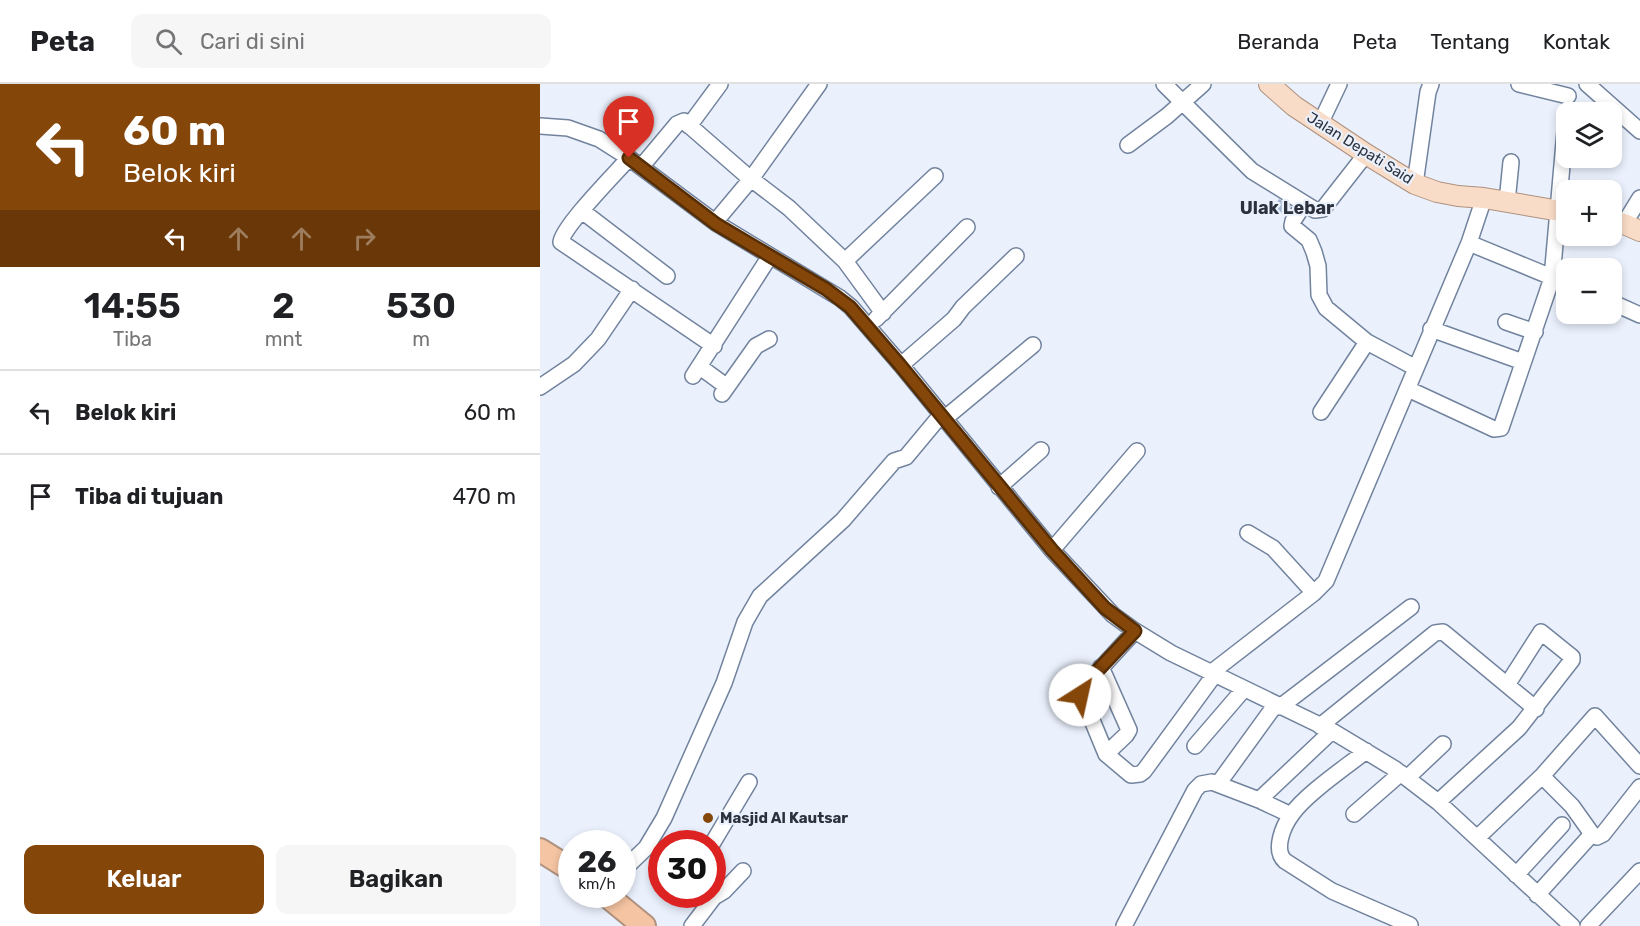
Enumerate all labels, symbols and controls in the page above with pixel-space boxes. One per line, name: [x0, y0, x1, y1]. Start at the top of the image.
search box: [131, 14, 551, 68]
text: Peta: [30, 25, 95, 58]
icon: search: [152, 25, 185, 58]
text: Cari di sini: [200, 28, 305, 55]
text: Beranda: [1237, 29, 1319, 54]
text: Peta: [1352, 29, 1397, 54]
text: Tentang: [1430, 29, 1510, 54]
text: Kontak: [1543, 29, 1610, 54]
pin: [603, 96, 654, 158]
map controls: [1556, 102, 1622, 324]
button: layers: [1556, 102, 1622, 168]
icon: arrive: [612, 105, 645, 138]
text: 60 m: [123, 106, 226, 156]
icon: left: [24, 108, 102, 186]
street label: Jalan Depati Said: [1304, 108, 1416, 188]
text: Belok kiri: [123, 157, 236, 189]
button: +: [1556, 180, 1622, 246]
district label: Ulak Lebar: [1240, 197, 1334, 219]
icon: left: [159, 222, 192, 255]
icon: ahead: [222, 222, 255, 255]
icon: ahead: [285, 222, 318, 255]
icon: right: [348, 222, 381, 255]
button: −: [1556, 258, 1622, 324]
text: 14:55: [84, 284, 181, 327]
text: 2: [272, 284, 295, 327]
text: 530: [386, 284, 456, 327]
text: Tiba: [113, 327, 152, 351]
text: mnt: [265, 327, 302, 351]
text: m: [412, 327, 430, 351]
icon: left: [24, 396, 57, 429]
text: Belok kiri: [75, 399, 176, 426]
text: 60 m: [464, 399, 516, 426]
icon: arrive: [24, 480, 57, 513]
text: Tiba di tujuan: [75, 483, 223, 510]
text: 470 m: [453, 483, 516, 510]
position arrow: [1048, 663, 1112, 727]
place label: Masjid Al Kautsar: [720, 809, 848, 827]
marker: Masjid Al Kautsar: [701, 811, 715, 825]
speed limit sign: 30: [648, 830, 726, 908]
text: 26: [577, 844, 617, 880]
button: Keluar: [24, 845, 264, 914]
button: Bagikan: [276, 845, 516, 914]
text: km/h: [578, 875, 616, 893]

